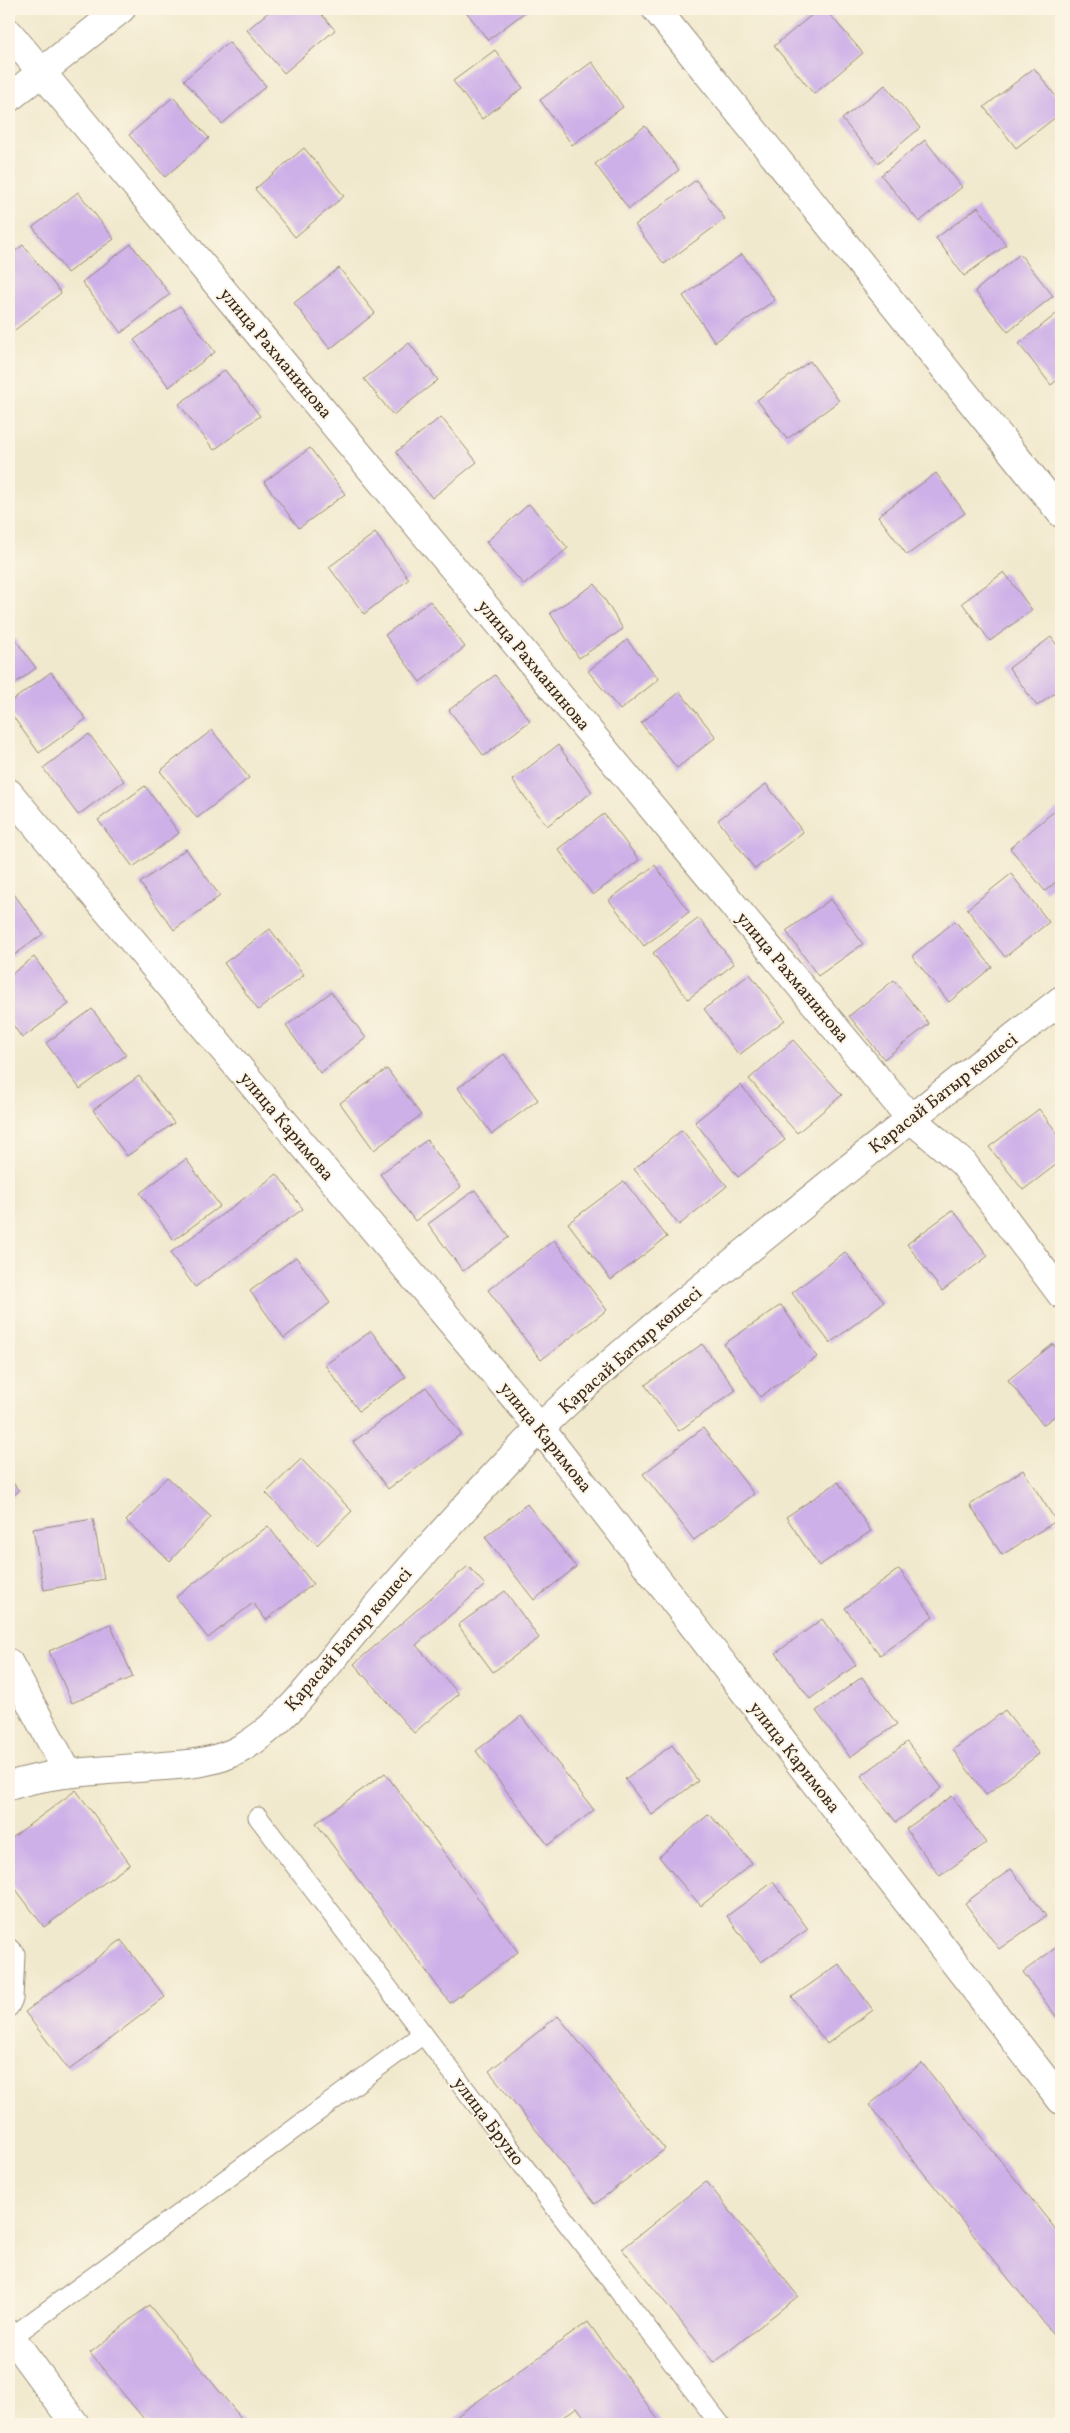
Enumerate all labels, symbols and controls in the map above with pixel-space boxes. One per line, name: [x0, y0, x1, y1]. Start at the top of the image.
street label: улица Рахманинова: [213, 283, 337, 425]
street label: улица Рахманинова: [471, 595, 595, 737]
street label: улица Рахманинова: [730, 907, 854, 1049]
street label: Қарасай Батыр көшесі: [864, 1028, 1024, 1160]
street label: улица Каримова: [233, 1067, 339, 1187]
street label: Қарасай Батыр көшесі: [554, 1282, 708, 1421]
street label: улица Каримова: [492, 1377, 597, 1499]
street label: Қарасай Батыр көшесі: [280, 1563, 419, 1717]
street label: улица Каримова: [742, 1697, 845, 1819]
street label: улица Бруно: [446, 2072, 529, 2171]

